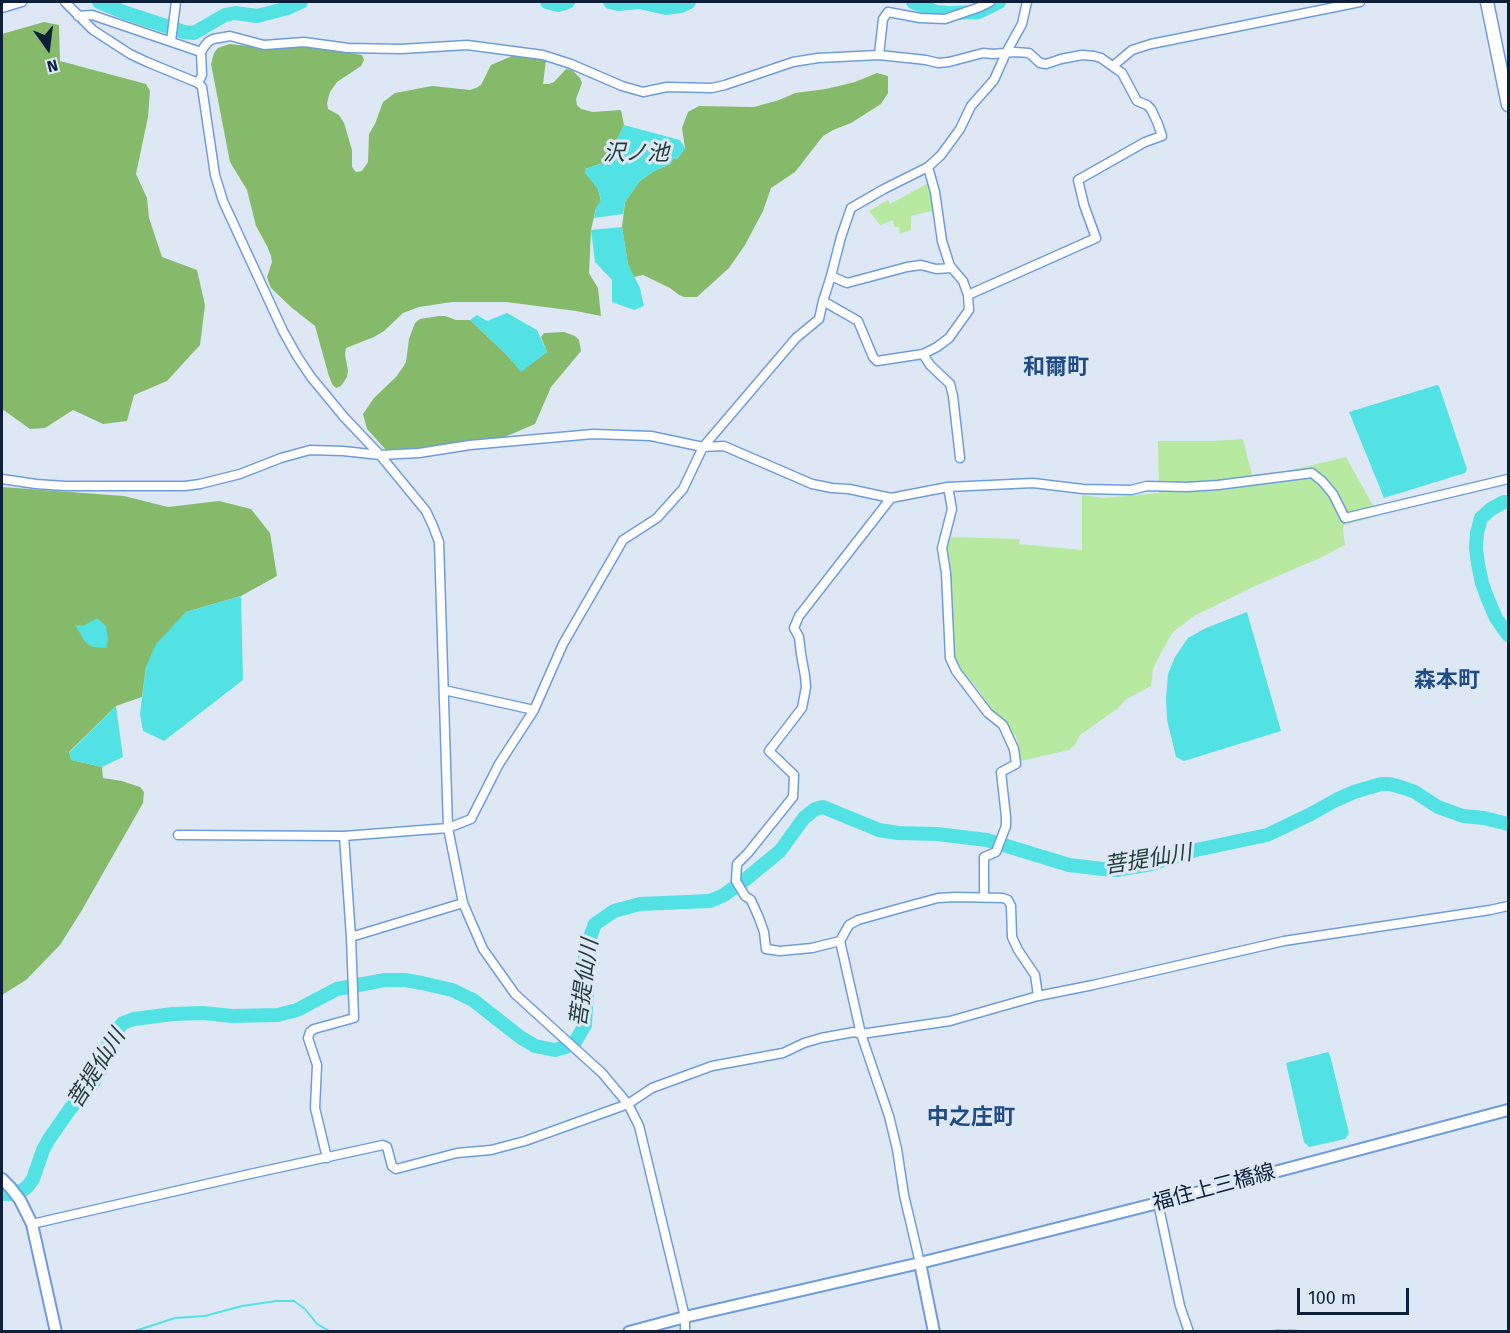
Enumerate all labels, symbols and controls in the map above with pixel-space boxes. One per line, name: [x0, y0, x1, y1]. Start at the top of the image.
north arrow: [18, 18, 78, 78]
text: N: [45, 55, 60, 76]
water label: 沢ノ池: [603, 141, 669, 167]
district label: 和爾町: [1023, 355, 1089, 381]
district label: 森本町: [1414, 668, 1480, 694]
water label: 菩提仙川: [1102, 840, 1194, 880]
water label: 菩提仙川: [566, 938, 604, 1028]
water label: 菩提仙川: [62, 1025, 132, 1113]
district label: 中之庄町: [927, 1105, 1015, 1131]
street label: 福住上三橋線: [1150, 1160, 1278, 1216]
scale bar: [1300, 1276, 1412, 1314]
text: 100 m: [1308, 1287, 1356, 1309]

